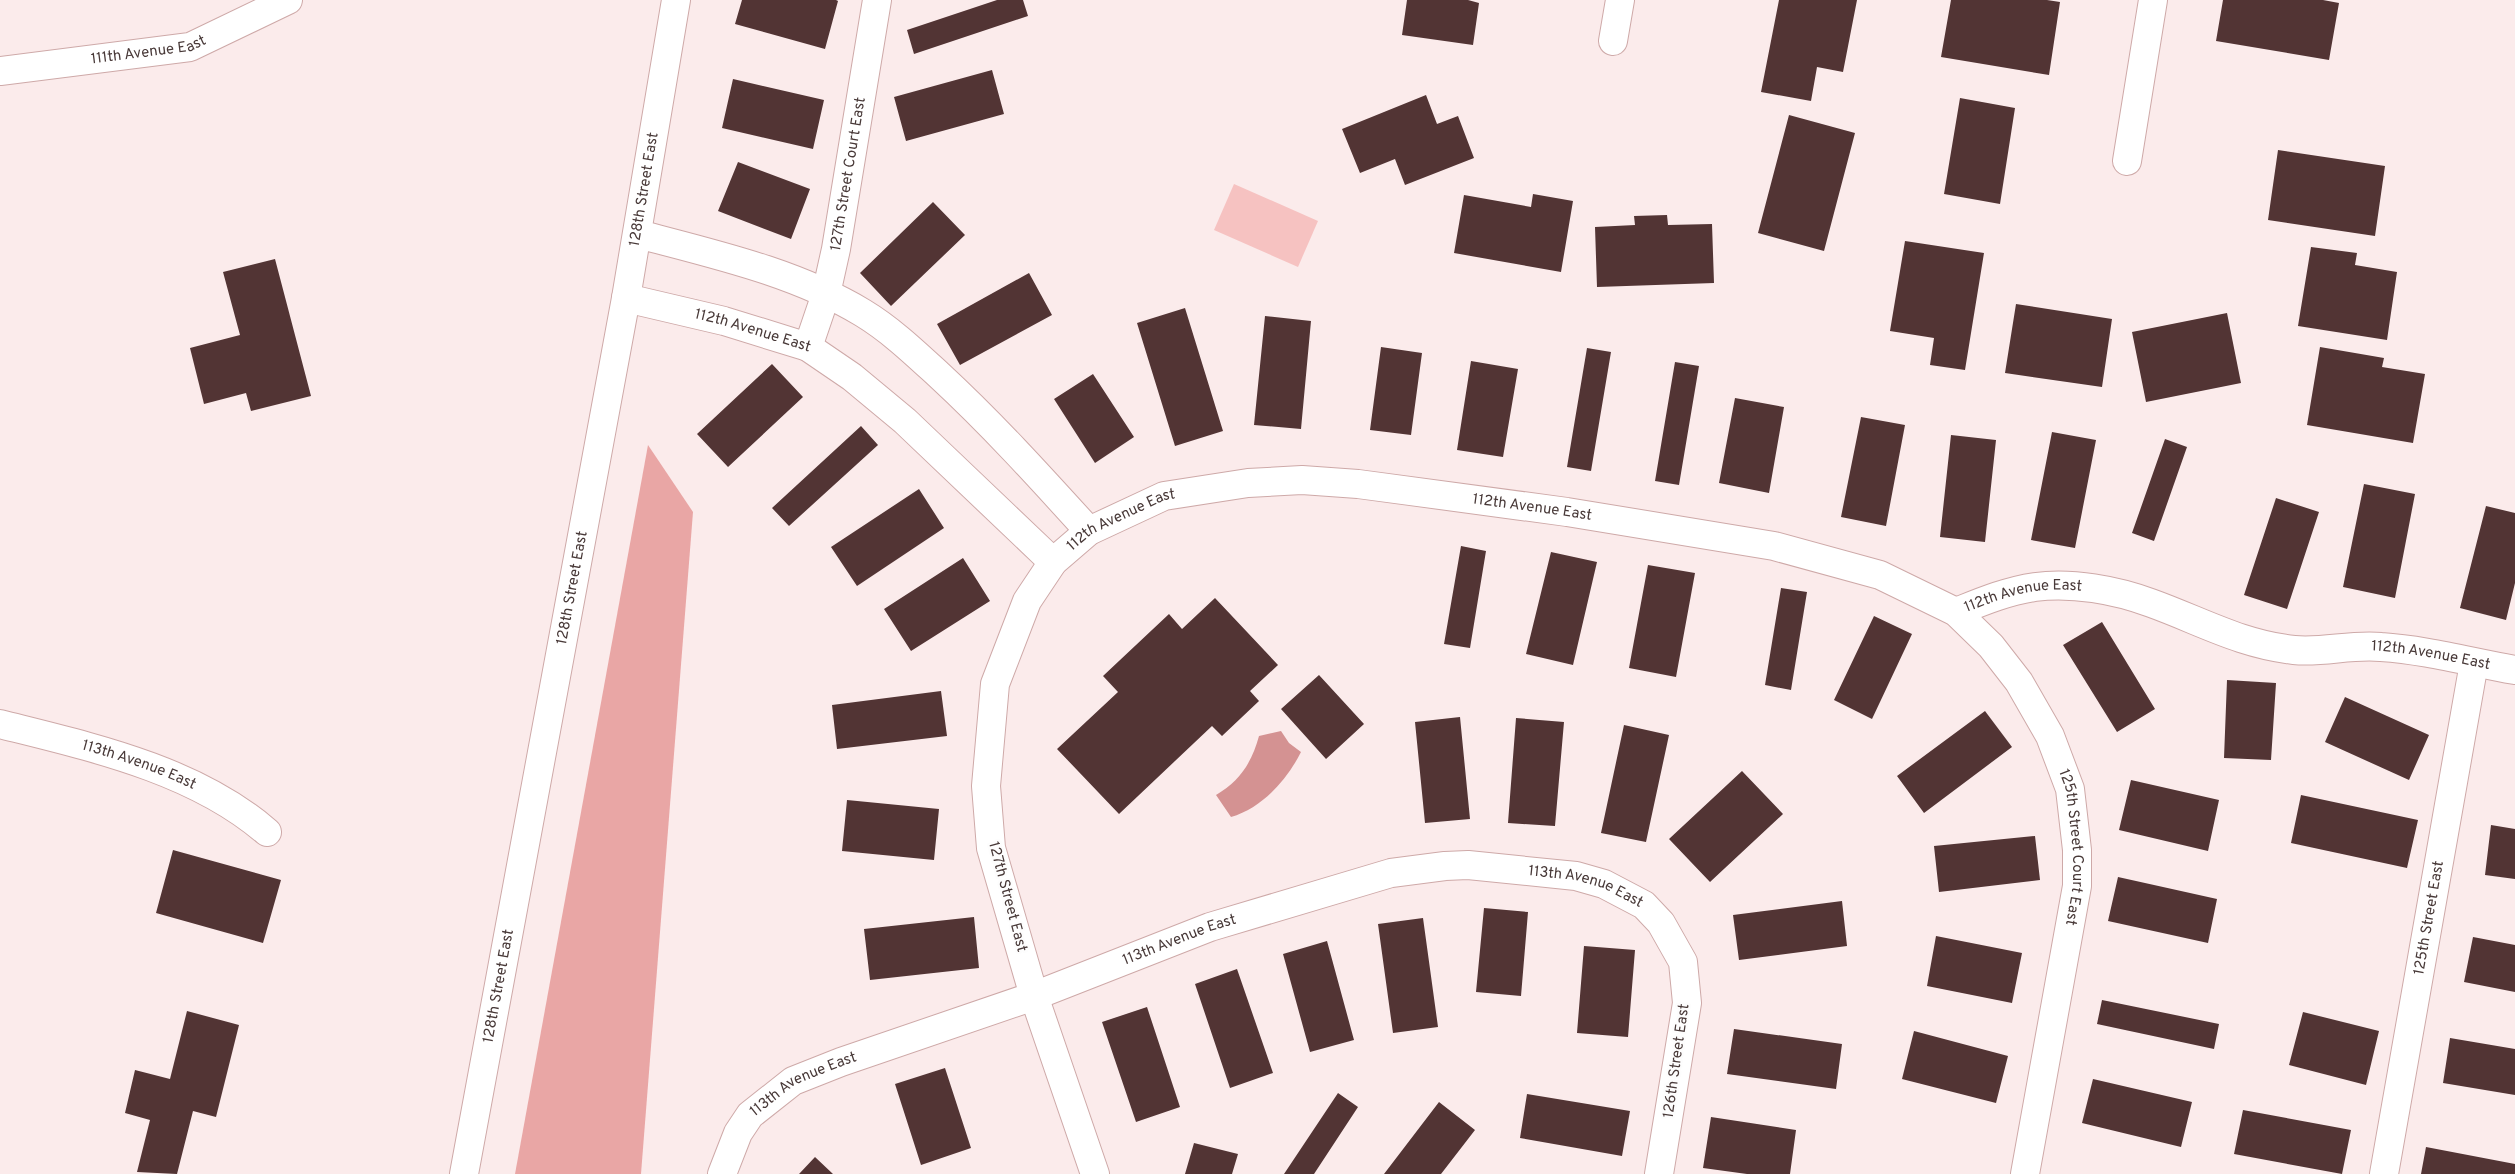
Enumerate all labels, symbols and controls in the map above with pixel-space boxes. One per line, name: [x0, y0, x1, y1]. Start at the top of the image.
street label: 111th Avenue East: [90, 31, 209, 69]
street label: 127th Street Court East: [826, 96, 870, 252]
street label: 128th Street East: [625, 131, 663, 248]
street label: 112th Avenue East: [693, 305, 813, 357]
street label: 112th Avenue East: [1063, 485, 1176, 555]
street label: 112th Avenue East: [1471, 490, 1593, 525]
street label: 128th Street East: [553, 530, 592, 646]
street label: 112th Avenue East: [1962, 576, 2083, 617]
street label: 112th Avenue East: [2371, 637, 2492, 675]
street label: 113th Avenue East: [80, 736, 199, 794]
street label: 125th Street Court East: [2054, 767, 2087, 927]
street label: 127th Street East: [983, 840, 1031, 954]
street label: 125th Street East: [2410, 859, 2448, 977]
street label: 113th Avenue East: [1527, 862, 1646, 912]
street label: 113th Avenue East: [1120, 910, 1238, 970]
street label: 128th Street East: [479, 928, 519, 1045]
street label: 126th Street East: [1660, 1003, 1694, 1119]
street label: 113th Avenue East: [746, 1048, 859, 1121]

